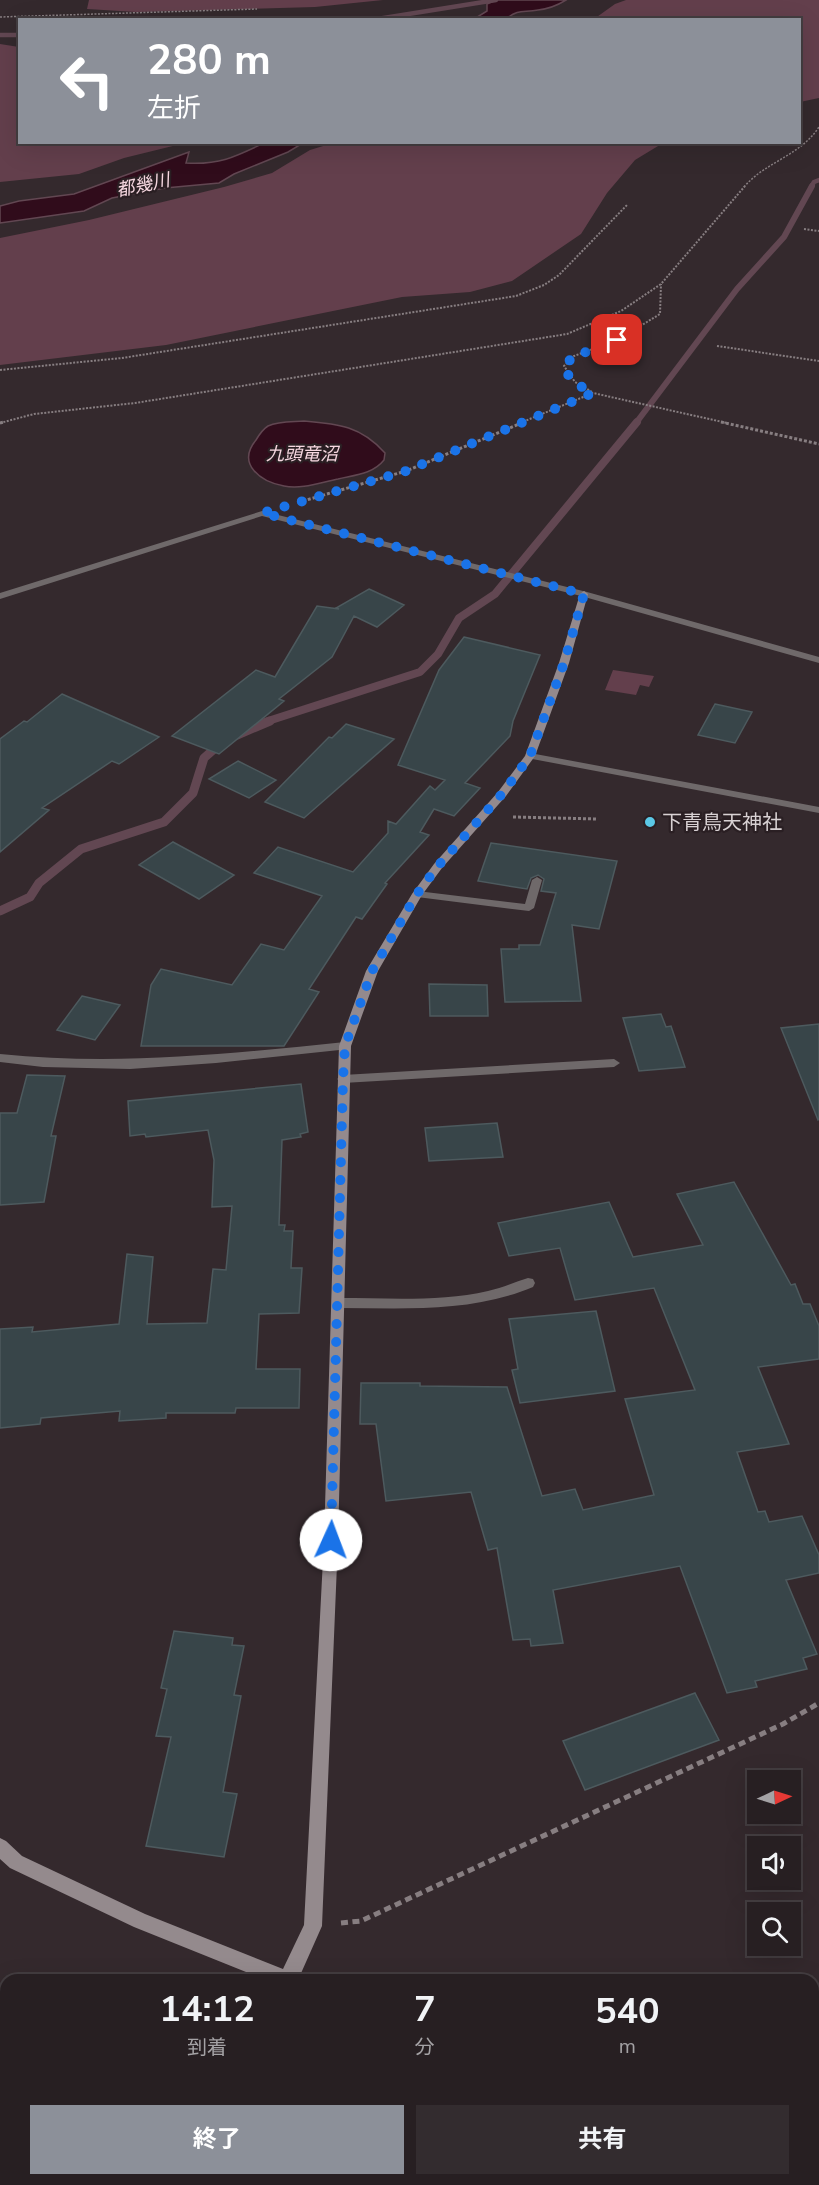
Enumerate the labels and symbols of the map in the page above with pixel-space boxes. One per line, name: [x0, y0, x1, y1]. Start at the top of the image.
water label: 都幾川: [114, 167, 174, 202]
pin: [591, 314, 642, 365]
water label: 九頭竜沼: [266, 442, 341, 466]
place label: 下青鳥天神社: [662, 809, 782, 836]
marker: 下青鳥天神社: [643, 815, 657, 829]
position arrow: [299, 1508, 363, 1572]
north arrow: [747, 1770, 801, 1824]

